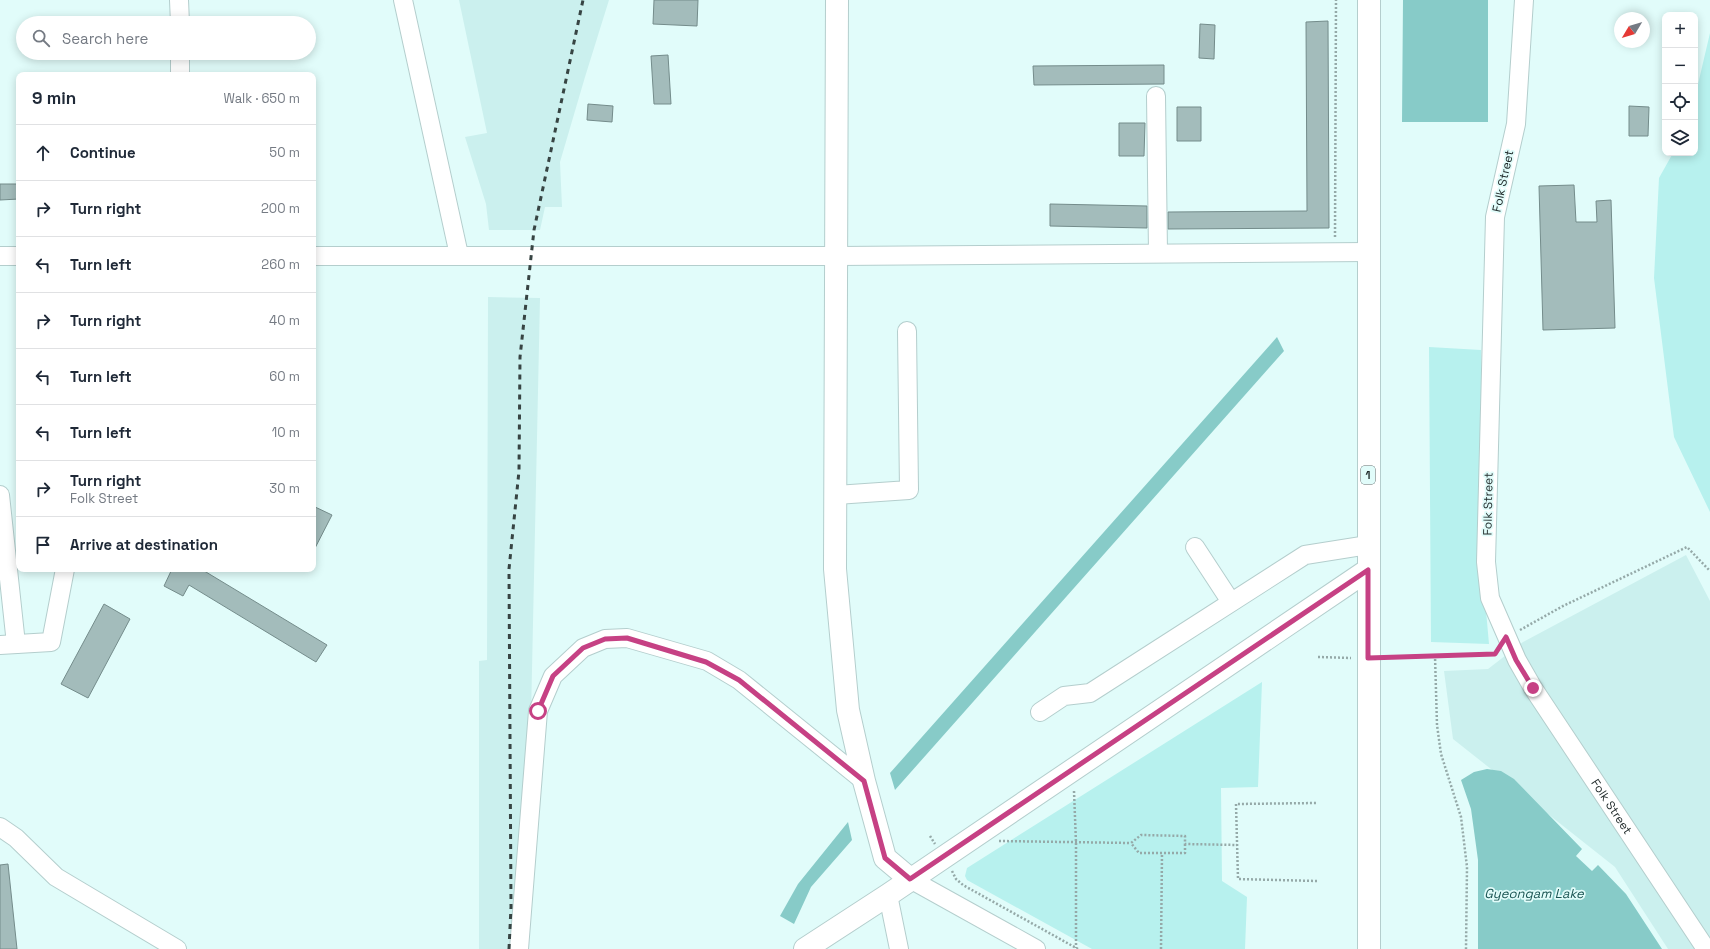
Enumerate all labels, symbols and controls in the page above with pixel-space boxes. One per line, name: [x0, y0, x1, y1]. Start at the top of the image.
north arrow: [1614, 12, 1650, 48]
map controls: [1662, 12, 1698, 156]
button: +: [1662, 12, 1698, 48]
search box: [16, 16, 316, 60]
icon: search: [30, 27, 52, 49]
text: Search here: [62, 29, 148, 48]
button: −: [1662, 48, 1698, 84]
button: locate: [1662, 84, 1698, 120]
text: 9 min: [32, 87, 76, 109]
text: Walk · 650 m: [223, 90, 300, 107]
button: layers: [1662, 120, 1698, 156]
icon: ahead: [32, 142, 54, 164]
text: Continue: [70, 143, 136, 162]
text: 50 m: [269, 144, 300, 161]
street label: Folk Street: [1489, 149, 1517, 213]
icon: right: [32, 198, 54, 220]
text: Turn right: [70, 199, 141, 218]
text: 200 m: [261, 200, 300, 217]
icon: left: [32, 254, 54, 276]
text: Turn left: [70, 255, 132, 274]
text: 260 m: [261, 256, 300, 273]
icon: right: [32, 310, 54, 332]
text: Turn right: [70, 311, 141, 330]
text: 40 m: [269, 312, 300, 329]
icon: left: [32, 366, 54, 388]
text: Turn left: [70, 367, 132, 386]
text: 60 m: [269, 368, 300, 385]
icon: left: [32, 422, 54, 444]
text: Turn left: [70, 423, 132, 442]
text: 10 m: [272, 424, 300, 441]
road number: 1: [1361, 466, 1375, 484]
text: Turn right: [70, 471, 141, 490]
street label: Folk Street: [1479, 472, 1497, 536]
icon: right: [32, 478, 54, 500]
text: 30 m: [269, 480, 300, 497]
text: Folk Street: [70, 490, 138, 507]
icon: arrive: [32, 534, 54, 556]
text: Arrive at destination: [70, 535, 218, 554]
route end: [1524, 679, 1542, 697]
route start: [529, 702, 547, 720]
street label: Folk Street: [1587, 776, 1636, 837]
water label: Gyeongam Lake: [1484, 885, 1585, 902]

